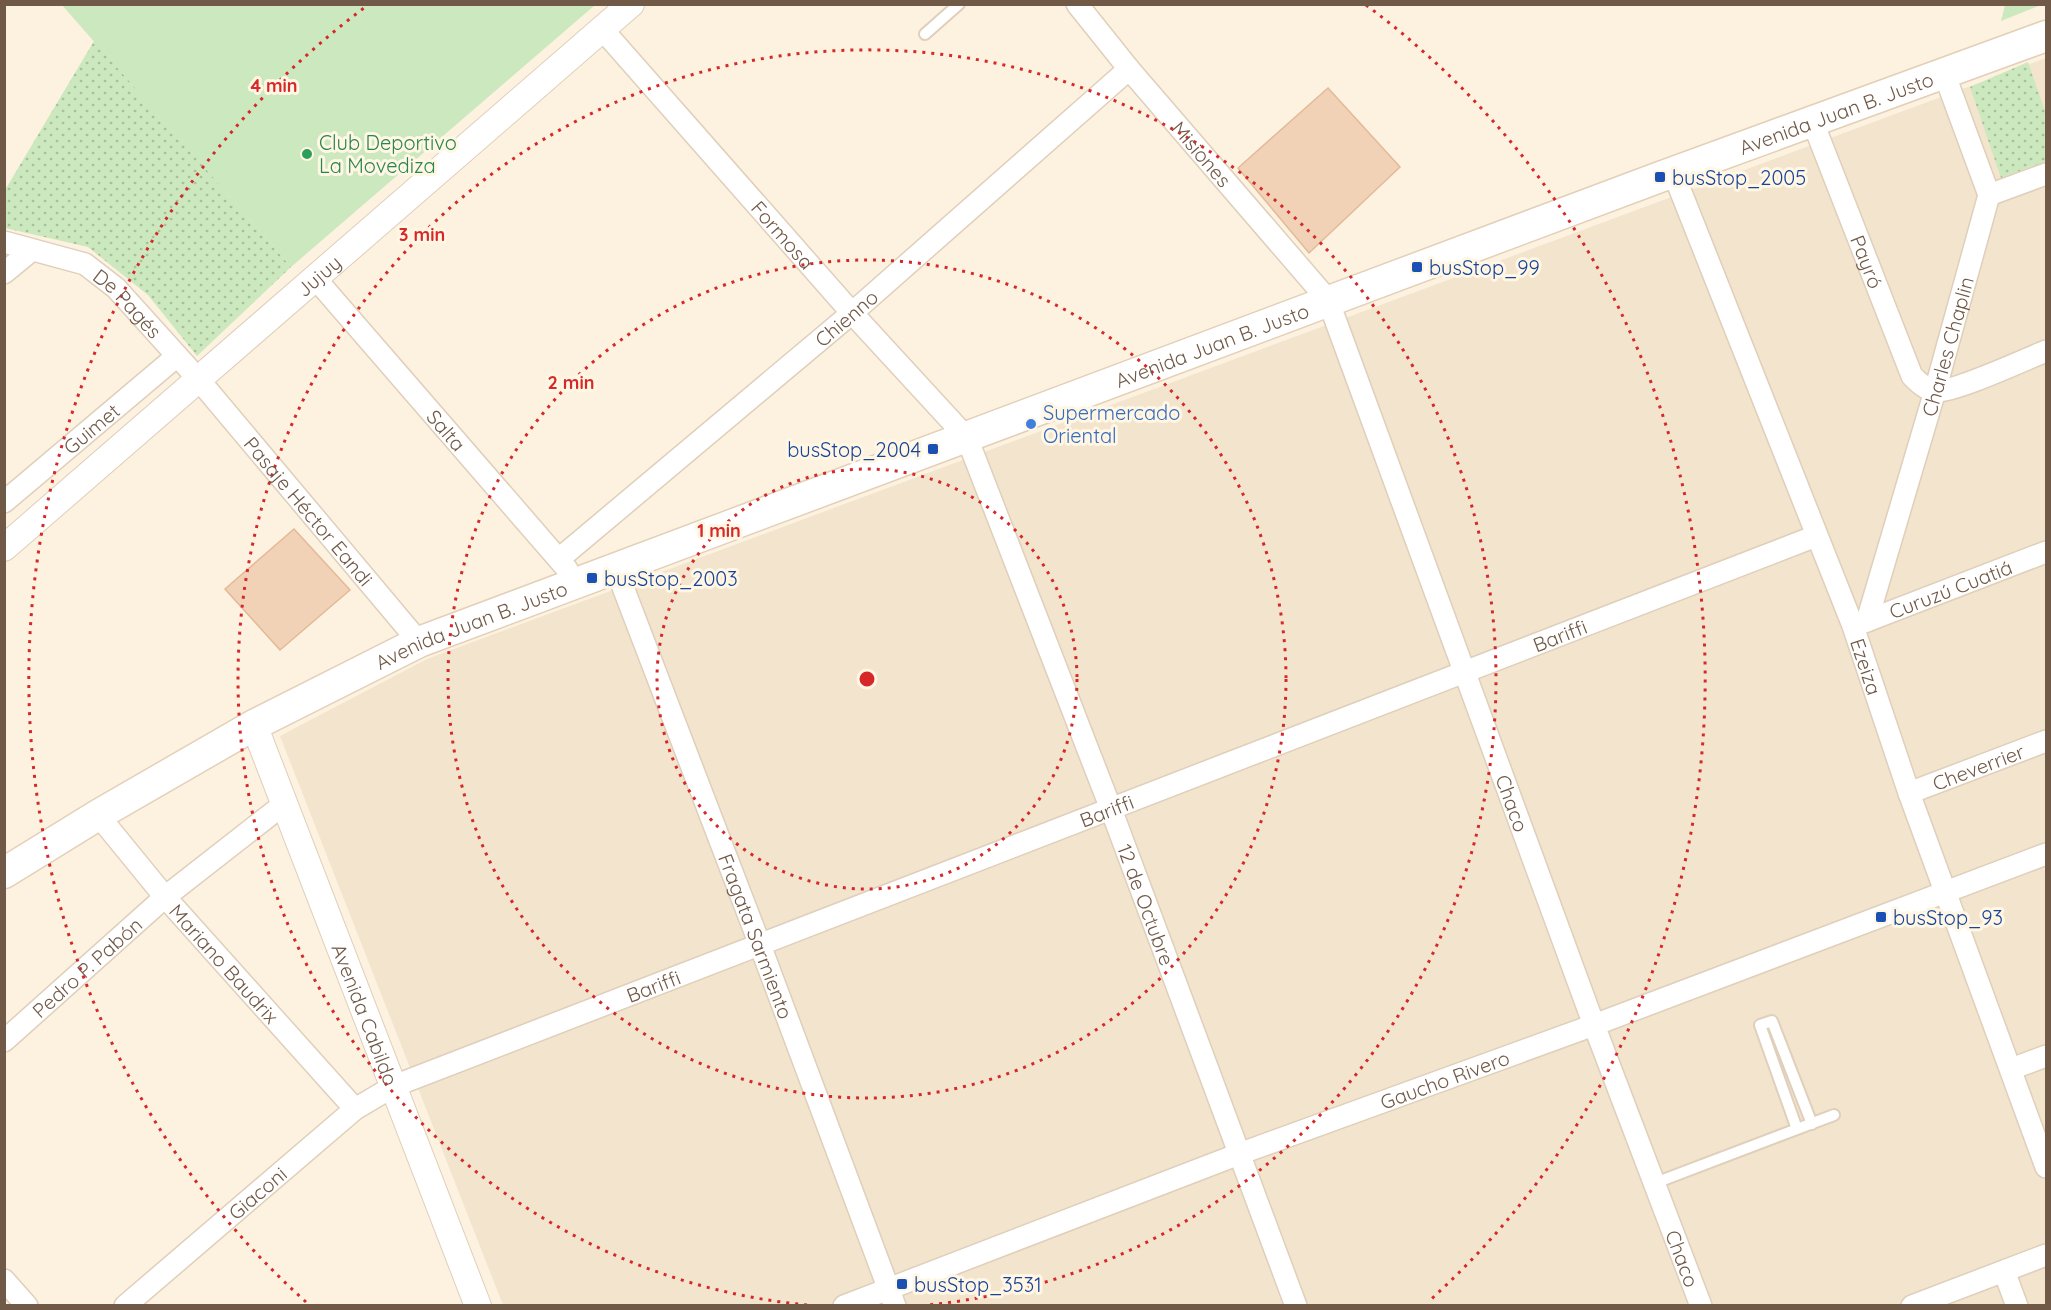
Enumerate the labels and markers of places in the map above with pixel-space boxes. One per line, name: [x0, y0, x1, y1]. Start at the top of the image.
place label: Club Deportivo La Movediza: [319, 130, 457, 178]
marker: Club Deportivo La Movediza: [300, 147, 314, 161]
place label: busStop_2005: [1672, 165, 1806, 190]
marker: busStop_2005: [1653, 170, 1667, 184]
place label: busStop_99: [1429, 255, 1540, 280]
marker: busStop_99: [1410, 260, 1424, 274]
place label: Supermercado Oriental: [1043, 400, 1180, 448]
marker: Supermercado Oriental: [1024, 417, 1038, 431]
place label: busStop_2004: [787, 437, 921, 462]
marker: busStop_2004: [926, 442, 940, 456]
place label: busStop_2003: [604, 566, 738, 591]
marker: busStop_2003: [585, 571, 599, 585]
centre of rings: [857, 669, 877, 689]
place label: busStop_93: [1893, 905, 2003, 930]
marker: busStop_93: [1874, 910, 1888, 924]
place label: busStop_3531: [914, 1272, 1042, 1297]
marker: busStop_3531: [895, 1277, 909, 1291]

